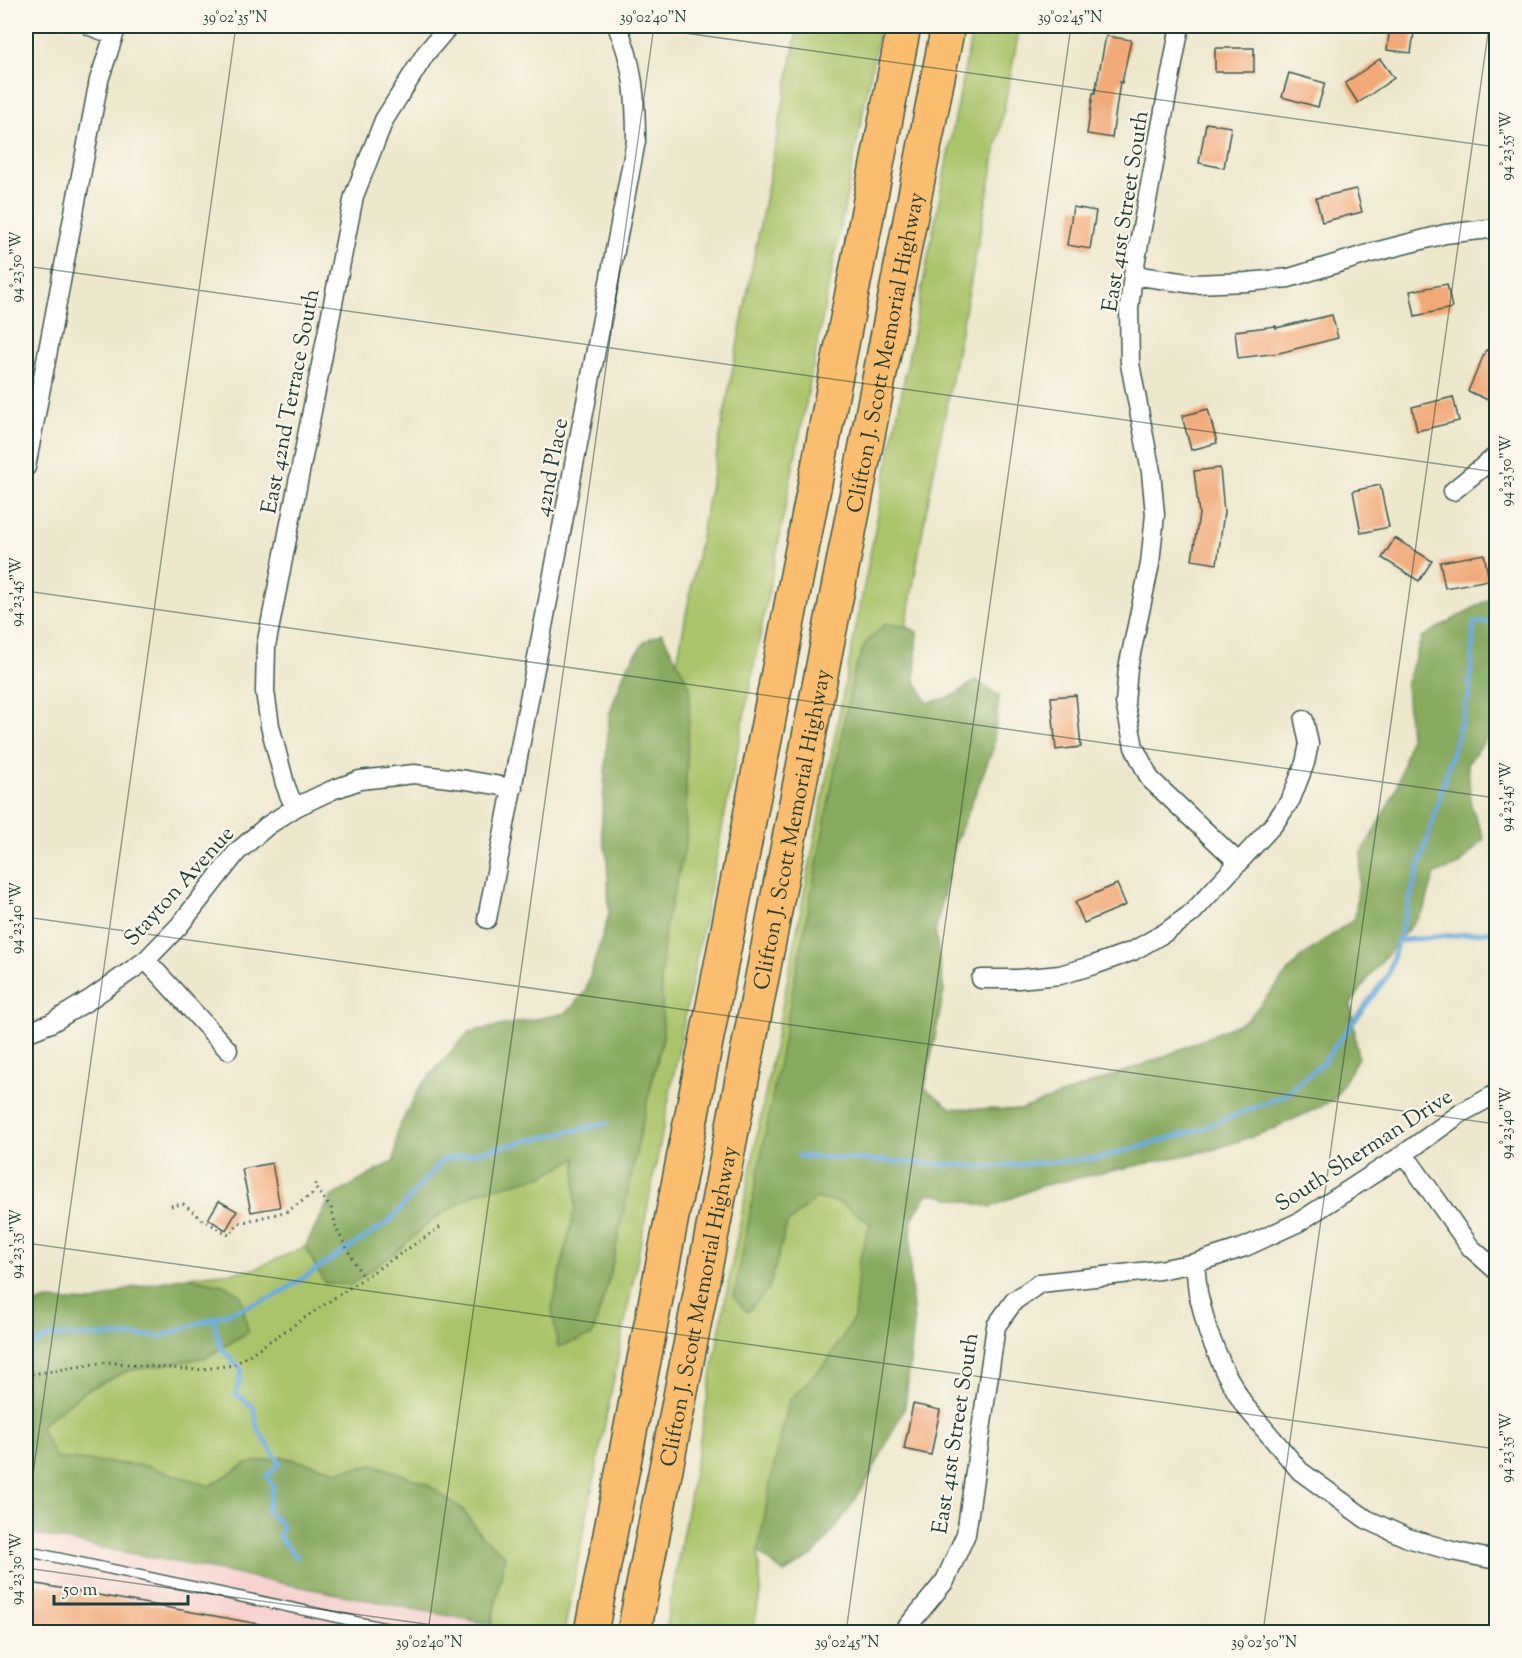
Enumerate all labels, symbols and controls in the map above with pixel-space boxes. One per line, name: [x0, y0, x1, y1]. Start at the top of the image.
text: 39°02'35"N: [203, 8, 267, 29]
text: 39°02'40"N: [620, 8, 686, 29]
text: 39°02'45"N: [1038, 8, 1102, 29]
street label: East 41st Street South: [1095, 108, 1159, 314]
text: 94°23'55"W: [1497, 111, 1518, 180]
street label: Clifton J. Scott Memorial Highway: [840, 190, 934, 516]
text: 94°23'50"W: [7, 231, 28, 303]
street label: East 42nd Terrace South: [254, 286, 329, 517]
street label: 42nd Place: [528, 416, 578, 520]
text: 94°23'50"W: [1497, 435, 1518, 507]
text: 94°23'45"W: [7, 557, 28, 627]
street label: Clifton J. Scott Memorial Highway: [747, 667, 841, 993]
text: 94°23'45"W: [1497, 762, 1518, 832]
street label: Stayton Avenue: [117, 820, 243, 954]
text: 94°23'40"W: [7, 882, 28, 954]
street label: South Sherman Drive: [1269, 1082, 1460, 1221]
text: 94°23'40"W: [1497, 1087, 1518, 1159]
street label: Clifton J. Scott Memorial Highway: [654, 1143, 748, 1470]
text: 94°23'35"W: [7, 1209, 28, 1279]
street label: East 41st Street South: [925, 1330, 989, 1536]
text: 94°23'35"W: [1497, 1413, 1518, 1483]
text: 94°23'30"W: [7, 1533, 28, 1605]
scale bar: [54, 1568, 188, 1606]
text: 50 m: [62, 1578, 98, 1604]
text: 39°02'40"N: [396, 1633, 462, 1654]
text: 39°02'45"N: [815, 1633, 879, 1654]
text: 39°02'50"N: [1231, 1633, 1297, 1654]

